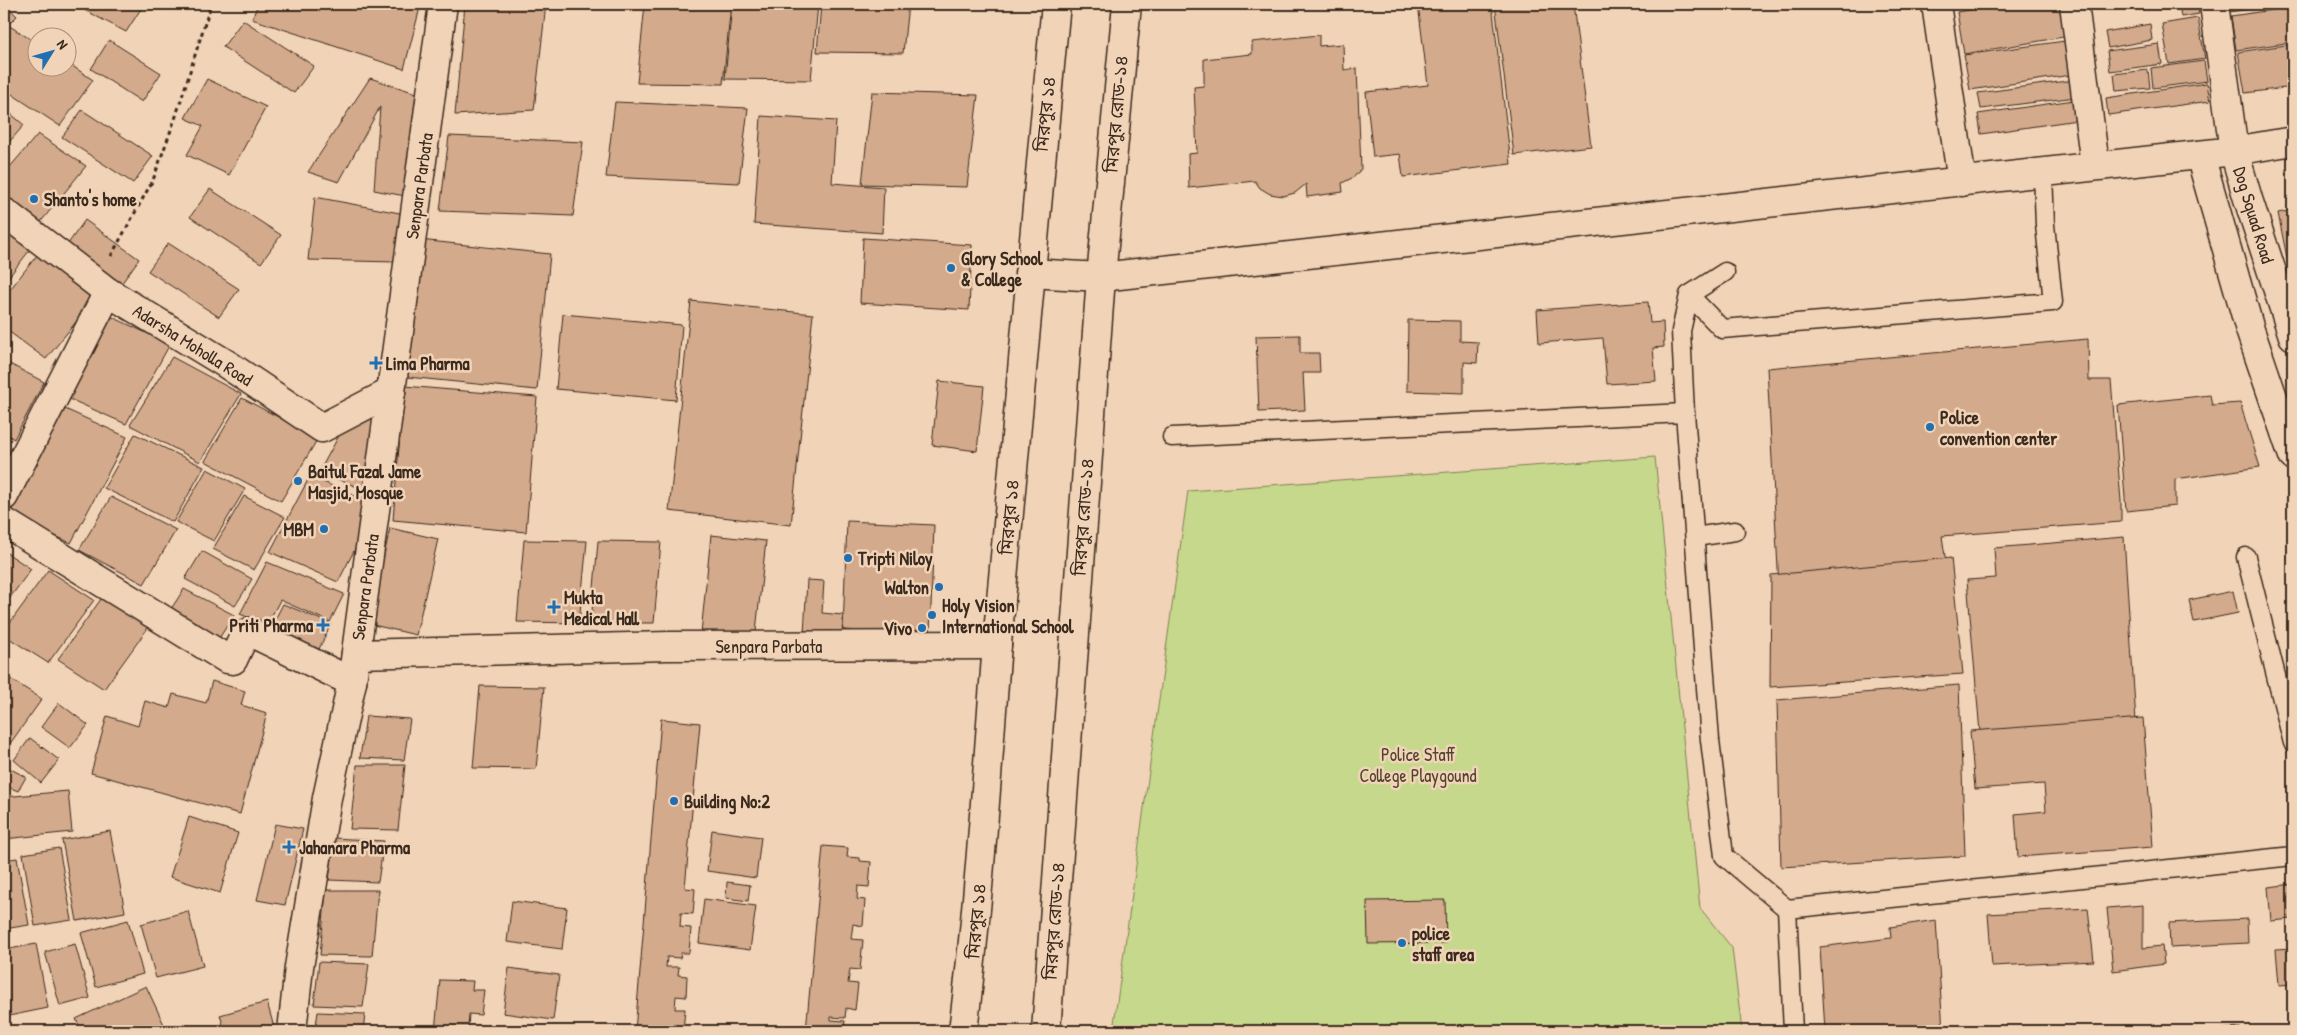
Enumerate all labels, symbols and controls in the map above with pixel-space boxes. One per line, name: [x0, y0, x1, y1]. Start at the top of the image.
north arrow: [28, 28, 78, 78]
text: N: [53, 35, 73, 53]
street label: মিরপুর রোড-১৪: [1098, 54, 1134, 175]
street label: মিরপুর ১৪: [1029, 75, 1061, 154]
street label: Senpara Parbata: [399, 131, 439, 241]
street label: Dog Squad Road: [2228, 164, 2280, 266]
place label: Shanto's home: [44, 187, 138, 212]
marker: Shanto's home: [28, 193, 40, 205]
place label: Glory School & College: [961, 246, 1044, 293]
marker: Glory School & College: [945, 262, 957, 274]
street label: Adarsha Moholla Road: [128, 298, 258, 392]
place label: Lima Pharma: [386, 351, 471, 376]
marker: Lima Pharma: [370, 357, 382, 369]
place label: Police convention center: [1940, 405, 2057, 451]
marker: Police convention center: [1924, 421, 1936, 433]
street label: মিরপুর রোড-১৪: [1066, 457, 1100, 578]
place label: Baitul Fazal Jame Masjid, Mosque: [308, 459, 422, 506]
marker: Baitul Fazal Jame Masjid, Mosque: [292, 475, 304, 487]
street label: মিরপুর ১৪: [993, 478, 1025, 557]
place label: MBM: [283, 517, 314, 542]
marker: MBM: [318, 523, 330, 535]
street label: Senpara Parbata: [345, 532, 385, 642]
place label: Tripti Niloy: [857, 546, 933, 572]
marker: Tripti Niloy: [842, 552, 854, 564]
place label: Walton: [884, 575, 929, 600]
marker: Walton: [933, 581, 945, 593]
place label: Mukta Medical Hall: [564, 585, 640, 631]
place label: Holy Vision International School: [942, 593, 1075, 639]
marker: Mukta Medical Hall: [548, 601, 560, 613]
marker: Holy Vision International School: [926, 609, 938, 621]
place label: Priti Pharma: [230, 613, 314, 638]
place label: Vivo: [883, 616, 913, 641]
marker: Priti Pharma: [317, 619, 329, 631]
marker: Vivo: [916, 622, 928, 634]
street label: Senpara Parbata: [716, 634, 822, 659]
park label: Police Staff College Playgound: [1359, 742, 1477, 788]
place label: Building No:2: [684, 789, 770, 815]
marker: Building No:2: [668, 795, 680, 807]
place label: Jahanara Pharma: [299, 835, 411, 860]
marker: Jahanara Pharma: [283, 841, 295, 853]
street label: মিরপুর রোড-১৪: [1037, 861, 1071, 982]
street label: মিরপুর ১৪: [960, 882, 992, 961]
place label: police staff area: [1412, 921, 1475, 967]
marker: police staff area: [1396, 937, 1408, 949]

